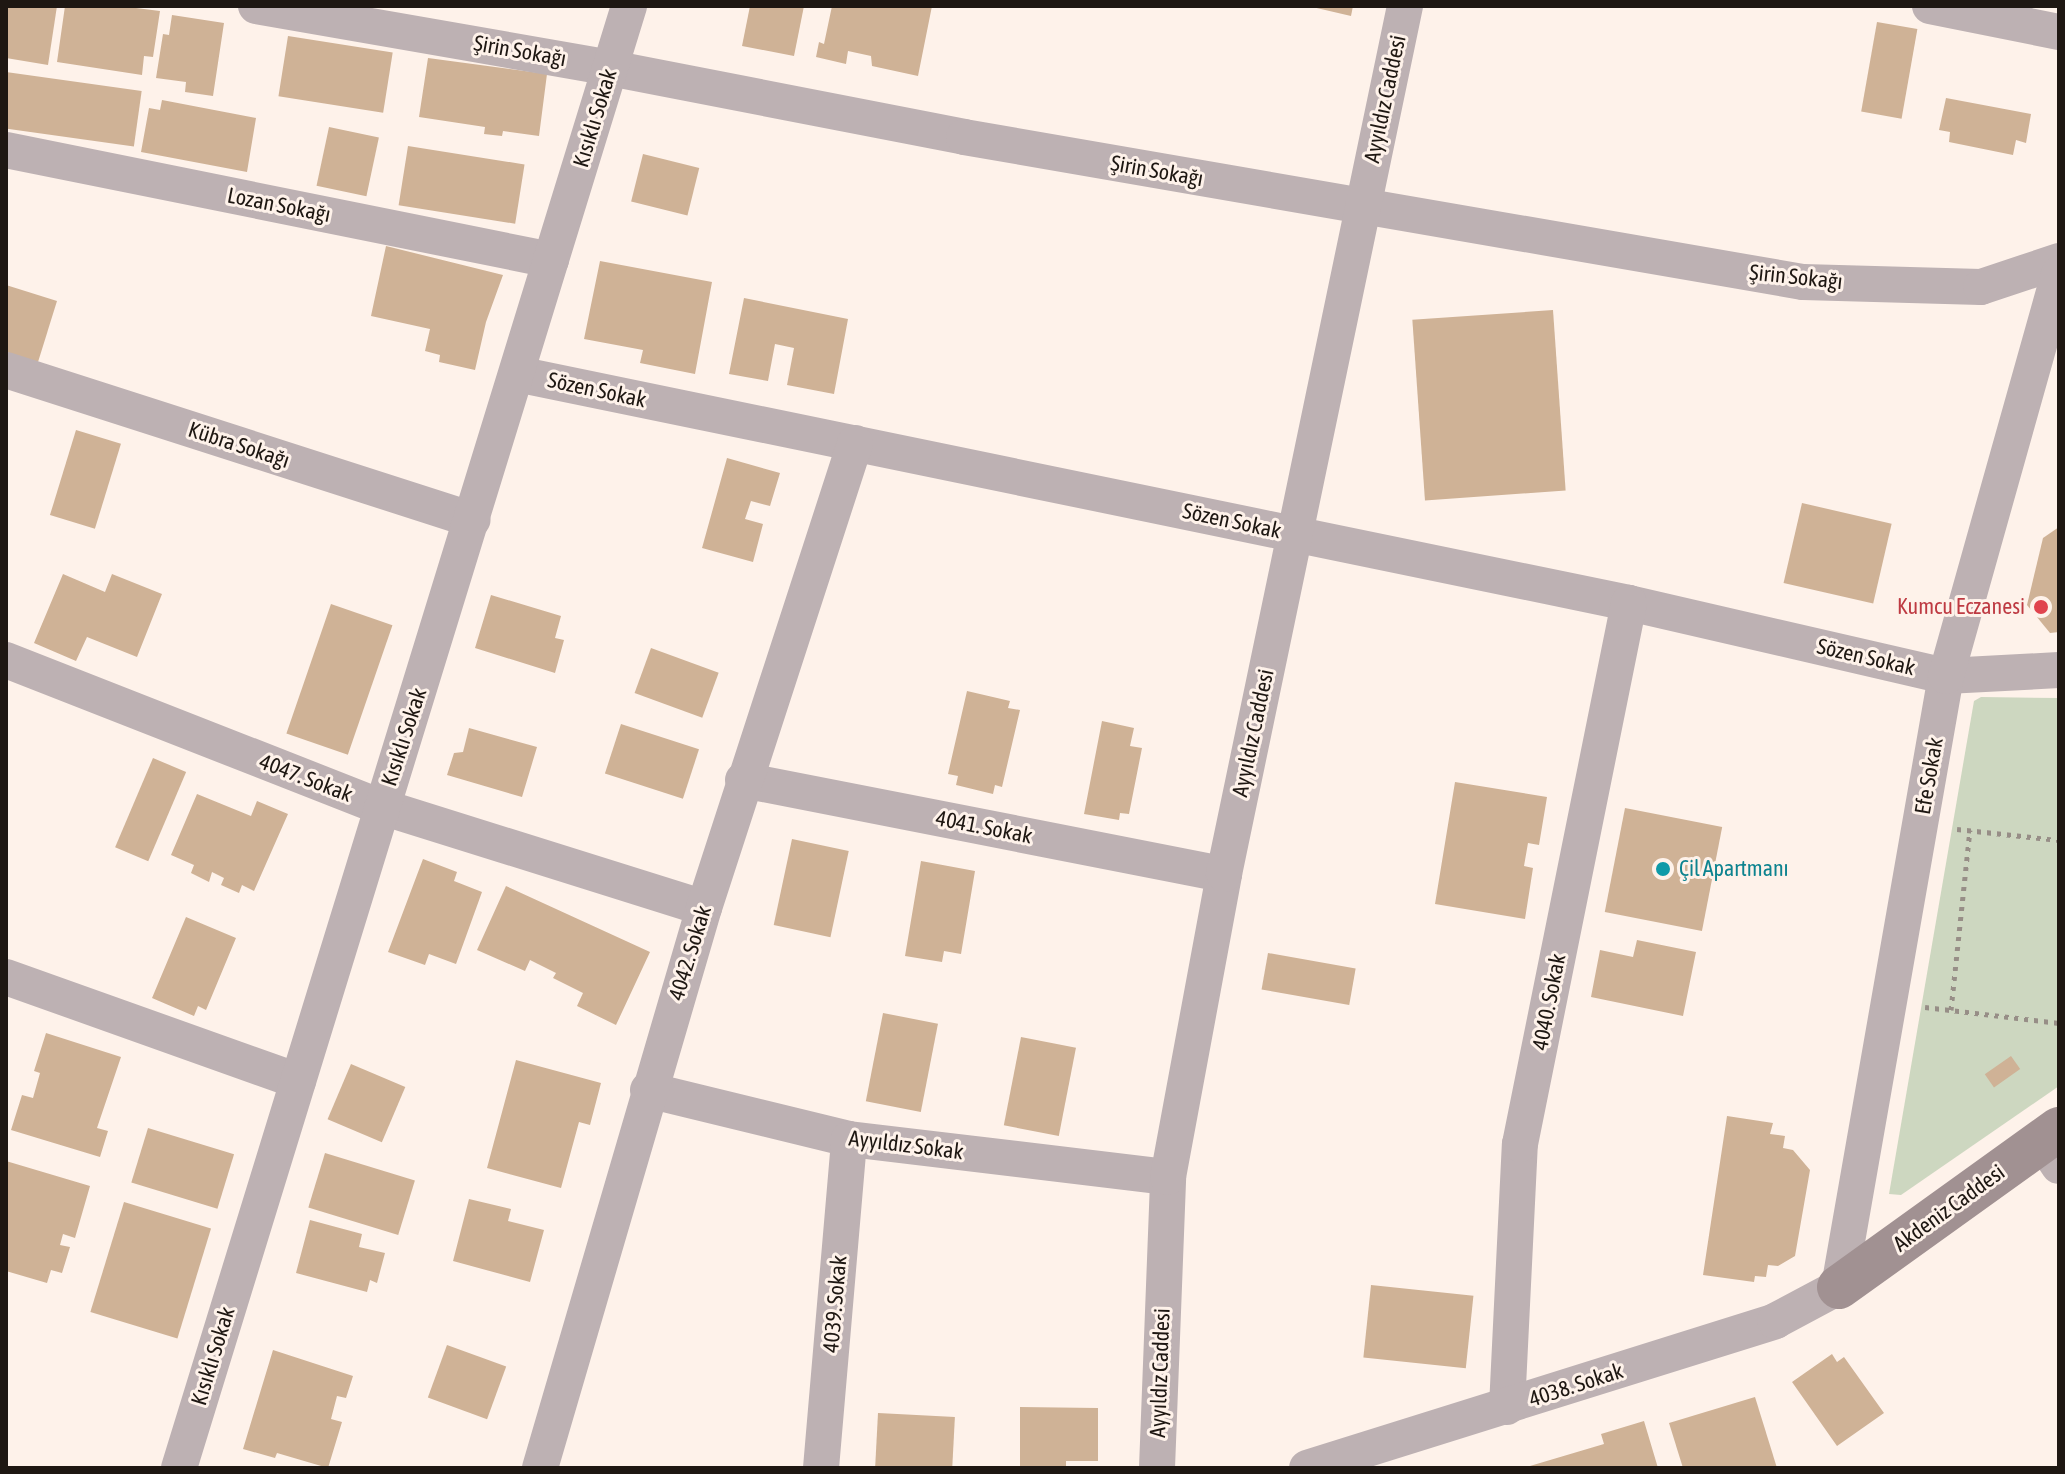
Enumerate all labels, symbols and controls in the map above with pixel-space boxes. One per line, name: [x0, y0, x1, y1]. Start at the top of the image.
street label: Şirin Sokağı: [472, 30, 568, 72]
street label: Ayyıldız Caddesi: [1359, 33, 1411, 165]
street label: Kısıklı Sokak: [568, 66, 622, 170]
street label: Şirin Sokağı: [1109, 150, 1205, 192]
street label: Lozan Sokağı: [225, 182, 333, 228]
street label: Şirin Sokağı: [1748, 259, 1844, 295]
street label: Sözen Sokak: [545, 367, 649, 413]
street label: Kübra Sokağı: [185, 416, 293, 474]
street label: Sözen Sokak: [1180, 498, 1284, 544]
place label: Kumcu Eczanesi: [1897, 594, 2025, 620]
marker: Kumcu Eczanesi: [2032, 598, 2050, 616]
street label: Sözen Sokak: [1814, 633, 1918, 681]
street label: Ayyıldız Caddesi: [1227, 667, 1279, 799]
street label: Kısıklı Sokak: [376, 685, 432, 789]
street label: Efe Sokak: [1909, 735, 1949, 817]
street label: 4047. Sokak: [256, 748, 356, 808]
street label: 4041. Sokak: [934, 805, 1034, 849]
place label: Çil Apartmanı: [1679, 856, 1789, 882]
marker: Çil Apartmanı: [1654, 860, 1672, 878]
street label: 4042. Sokak: [663, 903, 717, 1003]
street label: 4040. Sokak: [1527, 952, 1571, 1052]
street label: Ayyıldız Sokak: [847, 1125, 965, 1165]
street label: Akdeniz Caddesi: [1888, 1159, 2010, 1257]
street label: 4039. Sokak: [818, 1254, 852, 1354]
street label: Kısıklı Sokak: [186, 1304, 240, 1408]
street label: Ayyıldız Caddesi: [1145, 1308, 1175, 1438]
street label: 4038. Sokak: [1526, 1357, 1626, 1413]

